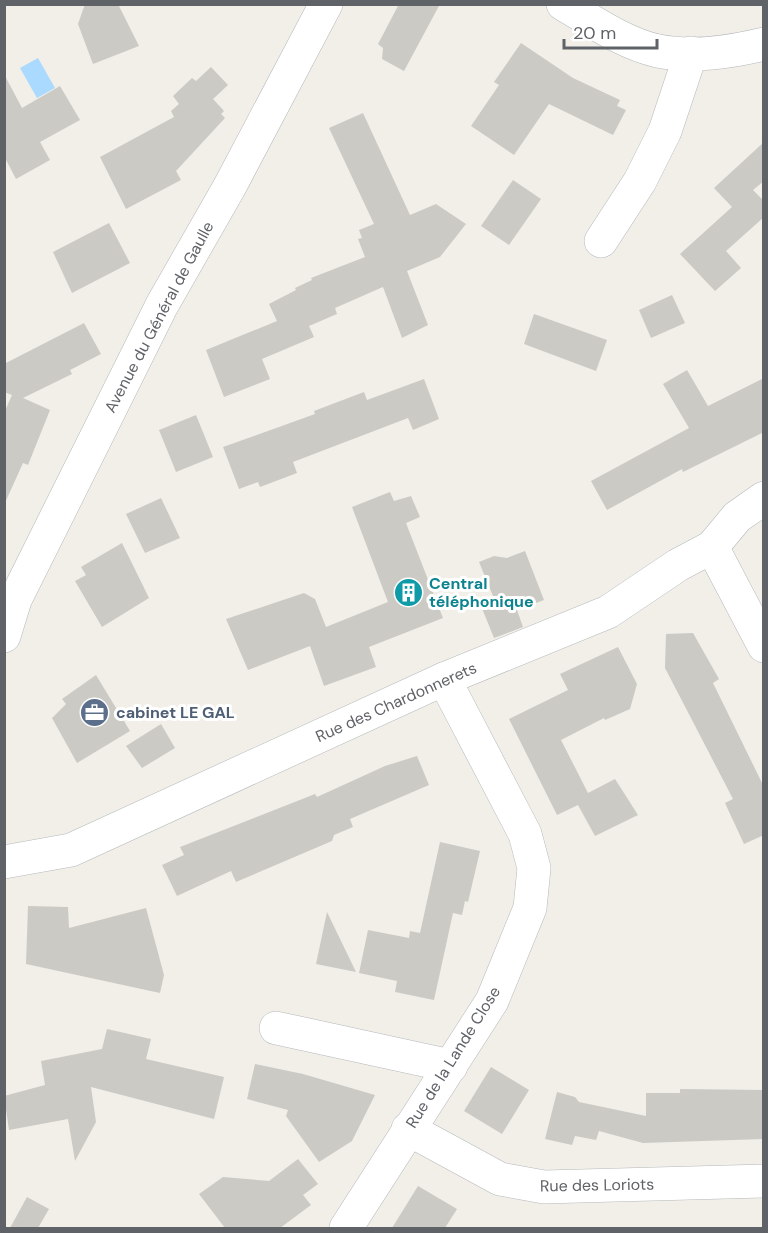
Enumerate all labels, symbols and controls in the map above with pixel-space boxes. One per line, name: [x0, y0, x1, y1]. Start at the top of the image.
scale bar: [564, 12, 657, 50]
text: 20 m: [573, 21, 616, 45]
street label: Avenue du Général de Gaulle: [100, 218, 218, 416]
place label: Central téléphonique: [429, 573, 534, 612]
building icon: Central téléphonique: [392, 576, 424, 608]
street label: Rue des Chardonnerets: [312, 657, 480, 747]
office icon: cabinet LE GAL: [79, 696, 111, 728]
place label: cabinet LE GAL: [116, 702, 235, 723]
street label: Rue de la Lande Close: [401, 982, 505, 1132]
street label: Rue des Loriots: [540, 1174, 654, 1196]

